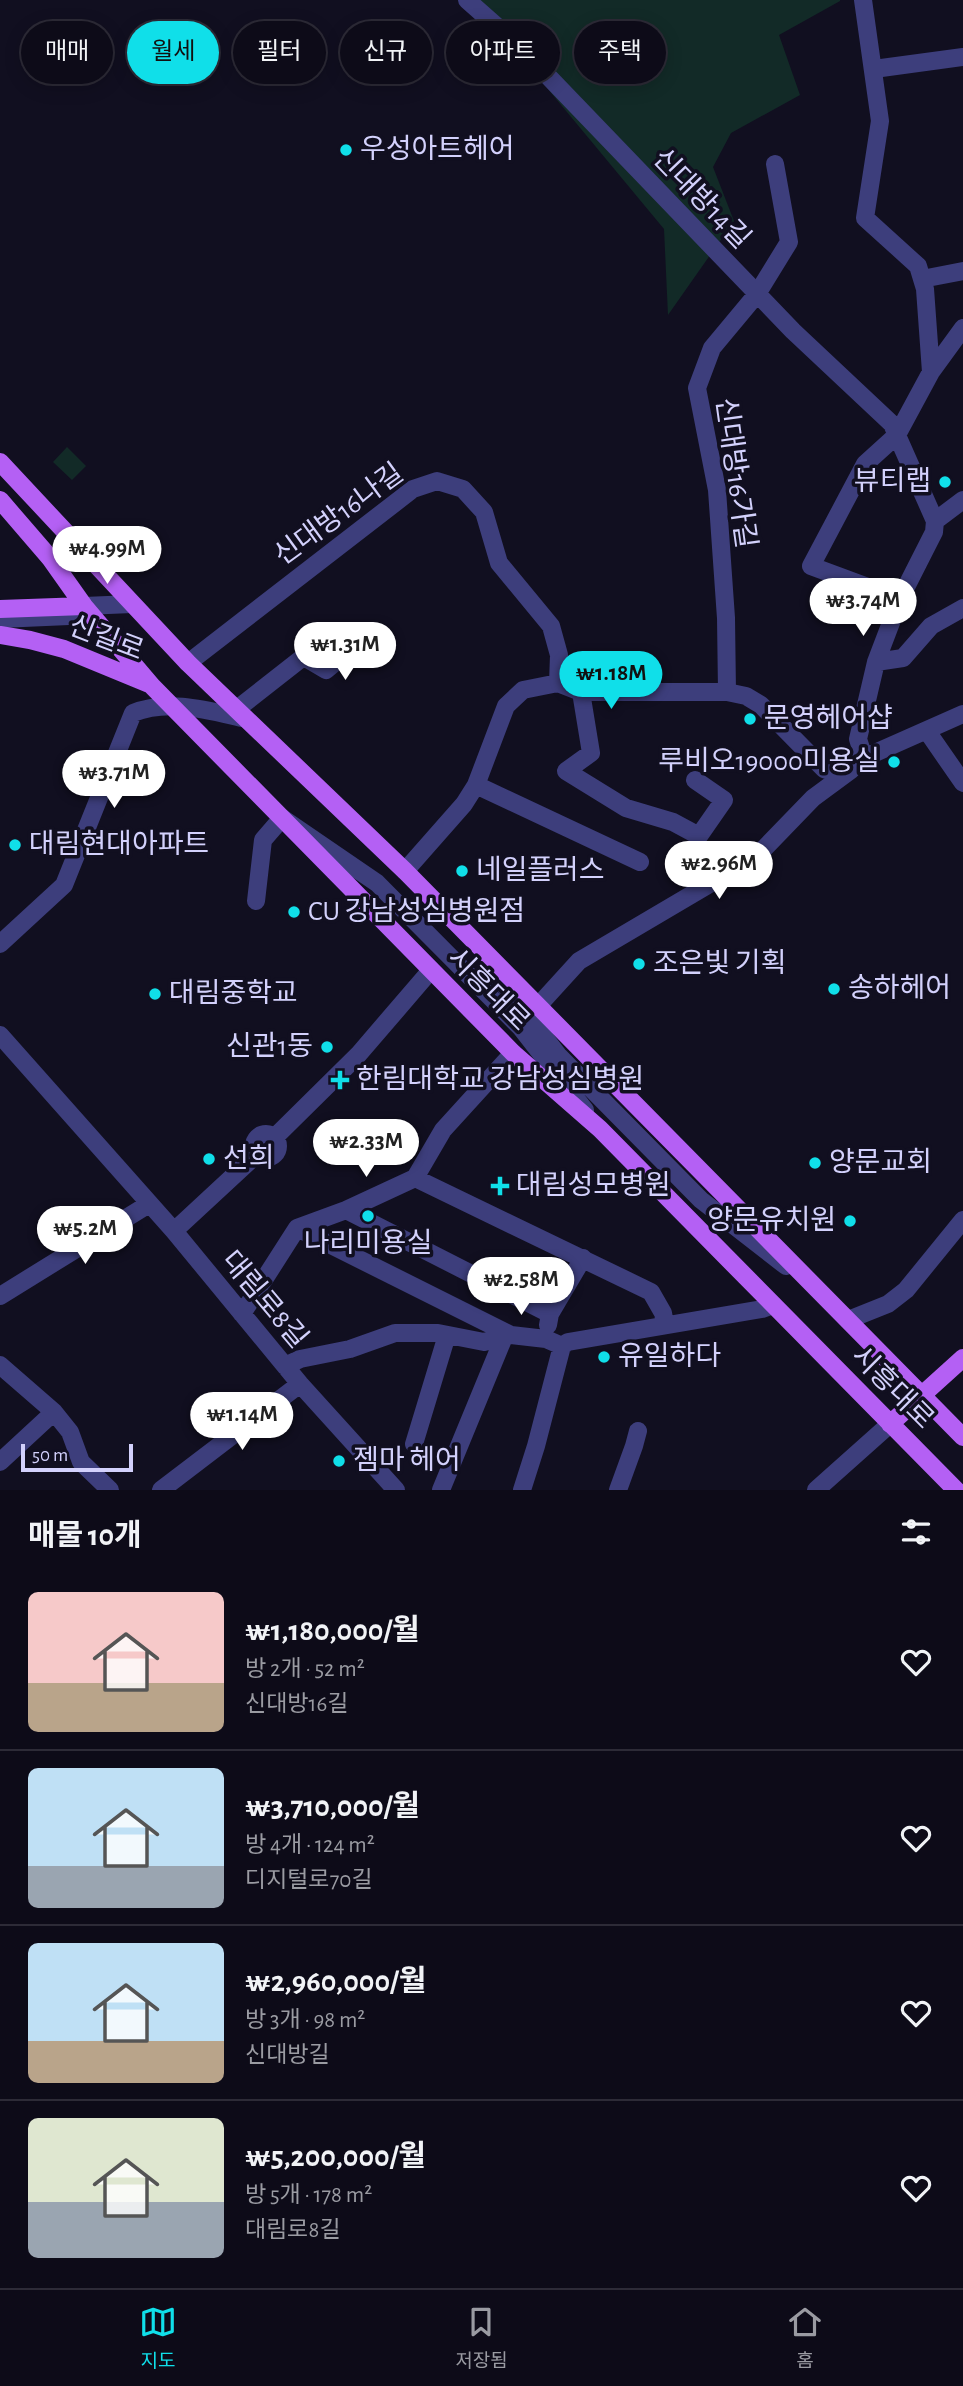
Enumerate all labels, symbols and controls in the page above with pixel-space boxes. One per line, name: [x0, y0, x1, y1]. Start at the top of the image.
chip: 매매: [21, 21, 113, 84]
chip: 월세: [127, 21, 219, 84]
chip: 필터: [233, 21, 326, 84]
chip: 신규: [340, 21, 432, 84]
chip: 아파트: [446, 21, 560, 84]
chip: 주택: [574, 21, 666, 84]
place label: 우성아트헤어: [360, 134, 515, 164]
marker: 우성아트헤어: [338, 142, 354, 158]
street label: 신대방14길: [647, 143, 756, 254]
street label: 신대방16가길: [711, 396, 761, 550]
street label: 신대방16나길: [268, 458, 409, 571]
place label: 뷰티랩: [854, 466, 931, 496]
marker: 뷰티랩: [937, 474, 953, 490]
pin: ₩4.99M: [50, 526, 164, 586]
text: ₩4.99M: [68, 537, 146, 560]
pin: ₩3.74M: [806, 578, 920, 638]
text: ₩3.74M: [826, 589, 900, 612]
street label: 신길로: [65, 610, 148, 666]
pin: ₩1.31M: [288, 622, 402, 682]
text: ₩1.31M: [310, 633, 380, 656]
pin: ₩1.18M: [554, 652, 668, 711]
text: ₩1.18M: [575, 662, 647, 685]
place label: 문영헤어샵: [764, 703, 893, 733]
marker: 문영헤어샵: [742, 711, 758, 727]
place label: 루비오19000미용실: [658, 746, 880, 776]
pin: ₩3.71M: [57, 750, 171, 810]
marker: 루비오19000미용실: [886, 754, 902, 770]
text: ₩3.71M: [78, 761, 150, 784]
place label: 대림현대아파트: [29, 829, 209, 859]
marker: 대림현대아파트: [7, 837, 23, 853]
pin: ₩2.96M: [662, 842, 776, 901]
text: ₩2.96M: [681, 852, 757, 875]
place label: 네일플러스: [476, 855, 605, 885]
marker: 네일플러스: [454, 863, 470, 879]
place label: CU 강남성심병원점: [308, 896, 525, 926]
marker: CU 강남성심병원점: [286, 904, 302, 920]
street label: 시흥대로: [442, 942, 536, 1036]
place label: 조은빛 기획: [653, 948, 786, 978]
marker: 조은빛 기획: [631, 956, 647, 972]
place label: 송하헤어: [848, 973, 951, 1003]
place label: 대림중학교: [169, 978, 298, 1008]
marker: 송하헤어: [826, 981, 842, 997]
marker: 대림중학교: [147, 986, 163, 1002]
place label: 신관1동: [226, 1031, 313, 1061]
marker: 신관1동: [319, 1039, 335, 1055]
place label: 한림대학교 강남성심병원: [356, 1064, 644, 1094]
marker: 한림대학교 강남성심병원: [330, 1070, 350, 1090]
pin: ₩2.33M: [309, 1120, 423, 1179]
text: ₩2.33M: [329, 1130, 403, 1153]
place label: 선희: [223, 1143, 275, 1173]
place label: 양문교회: [829, 1147, 932, 1177]
marker: 선희: [201, 1151, 217, 1167]
marker: 양문교회: [807, 1155, 823, 1171]
place label: 대림성모병원: [516, 1170, 671, 1200]
marker: 대림성모병원: [490, 1176, 510, 1196]
place label: 양문유치원: [707, 1205, 836, 1235]
pin: ₩5.2M: [36, 1206, 134, 1266]
marker: 나리미용실: [360, 1208, 376, 1224]
marker: 양문유치원: [842, 1213, 858, 1229]
text: ₩5.2M: [53, 1217, 117, 1240]
place label: 나리미용실: [304, 1228, 432, 1258]
street label: 대림로8길: [216, 1245, 314, 1354]
pin: ₩2.58M: [464, 1258, 578, 1317]
text: ₩2.58M: [483, 1268, 559, 1291]
street label: 시흥대로: [846, 1340, 940, 1434]
place label: 유일하다: [618, 1341, 721, 1371]
marker: 유일하다: [596, 1349, 612, 1365]
pin: ₩1.14M: [185, 1392, 299, 1452]
text: ₩1.14M: [206, 1403, 278, 1426]
scale bar: [21, 1441, 133, 1473]
place label: 젬마 헤어: [353, 1445, 461, 1475]
text: 50 m: [32, 1446, 68, 1465]
marker: 젬마 헤어: [331, 1453, 347, 1469]
icon: filters: [897, 1513, 935, 1551]
text: 매물 10개: [28, 1521, 142, 1551]
text: ₩1,180,000/월: [245, 1616, 420, 1646]
icon: home: [84, 1620, 168, 1704]
icon: heart: [897, 1643, 935, 1681]
text: 방 2개 · 52 m²: [245, 1658, 365, 1681]
text: 신대방16길: [245, 1693, 348, 1716]
text: ₩3,710,000/월: [245, 1792, 420, 1822]
icon: home: [84, 1796, 168, 1880]
icon: heart: [897, 1819, 935, 1857]
text: 방 4개 · 124 m²: [245, 1834, 375, 1857]
text: 디지털로70길: [245, 1869, 373, 1892]
text: ₩2,960,000/월: [245, 1967, 426, 1997]
icon: home: [84, 1971, 168, 2055]
icon: heart: [897, 1994, 935, 2032]
text: 방 3개 · 98 m²: [245, 2009, 365, 2032]
text: 신대방길: [245, 2044, 330, 2067]
text: ₩5,200,000/월: [245, 2142, 426, 2172]
icon: home: [84, 2146, 168, 2230]
icon: heart: [897, 2169, 935, 2207]
text: 방 5개 · 178 m²: [245, 2184, 372, 2207]
text: 대림로8길: [245, 2219, 341, 2242]
tab: 지도: [139, 2303, 177, 2373]
tab: 저장됨: [455, 2303, 508, 2373]
tab: 홈: [786, 2303, 824, 2373]

